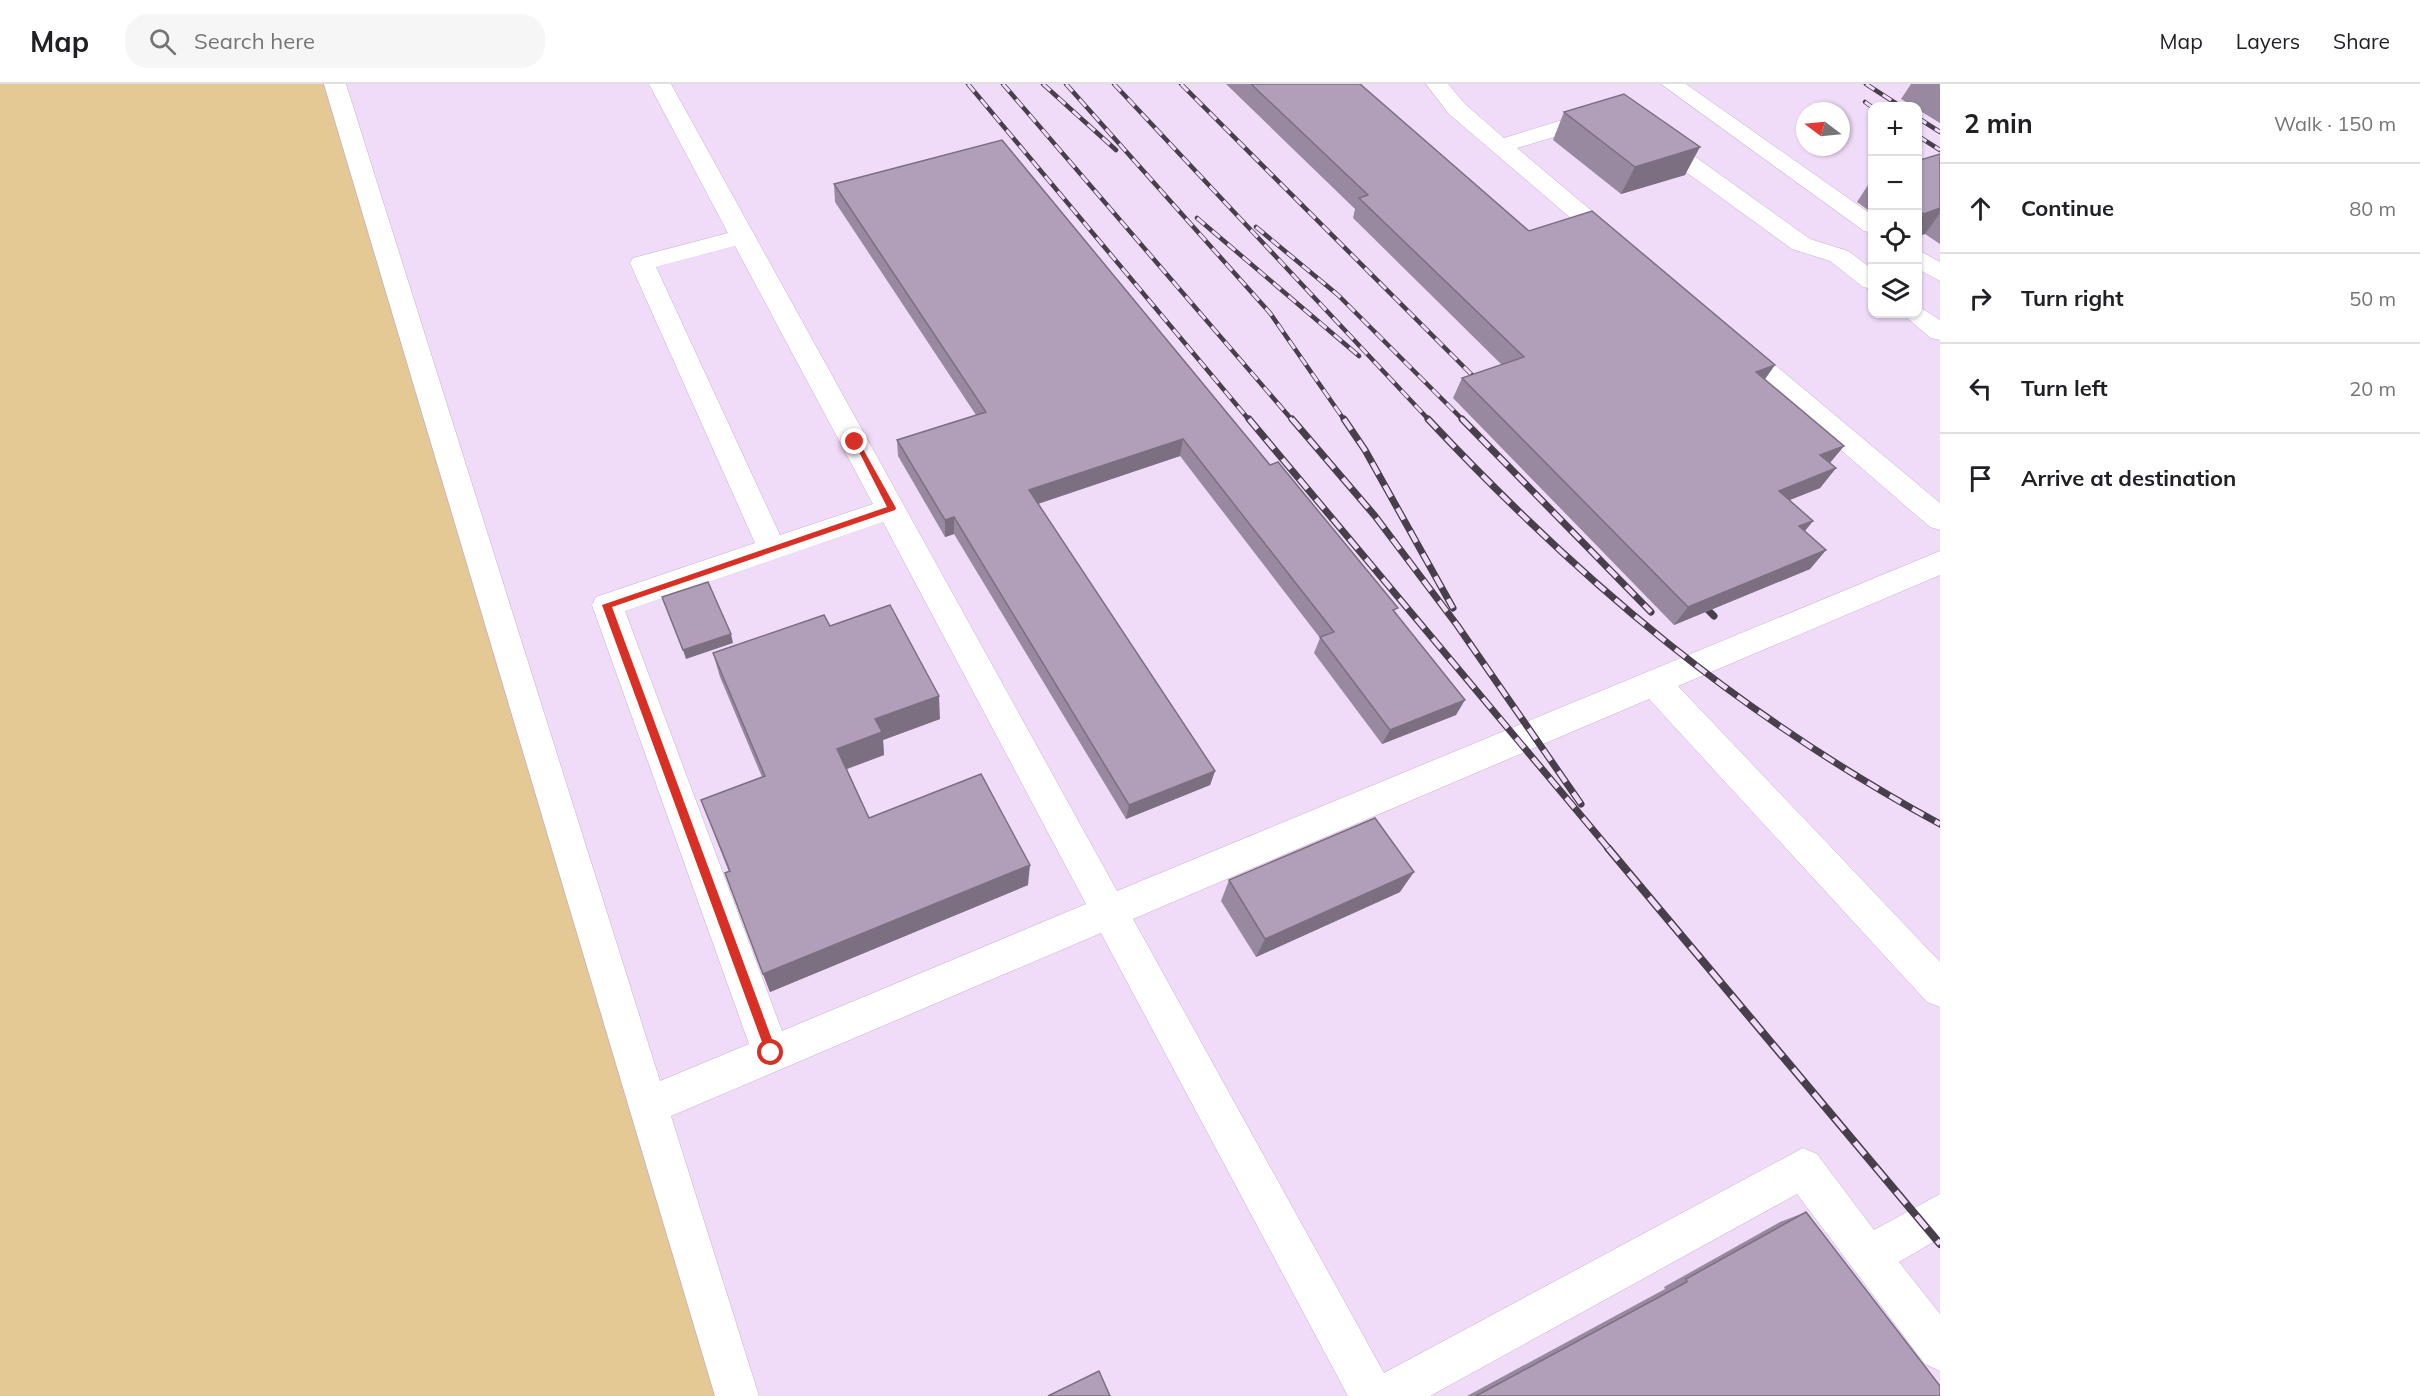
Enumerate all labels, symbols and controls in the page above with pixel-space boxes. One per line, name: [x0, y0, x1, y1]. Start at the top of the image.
search box: [125, 14, 545, 68]
text: Map: [30, 24, 89, 59]
icon: search: [146, 25, 179, 58]
text: Search here: [194, 27, 315, 55]
text: Map: [2160, 28, 2203, 54]
text: Layers: [2236, 28, 2300, 54]
text: Share: [2333, 28, 2390, 54]
north arrow: [1796, 102, 1850, 156]
map controls: [1868, 102, 1922, 318]
button: +: [1868, 102, 1922, 156]
text: 2 min: [1964, 107, 2033, 140]
text: Walk · 150 m: [2274, 111, 2396, 136]
button: −: [1868, 156, 1922, 210]
icon: ahead: [1964, 192, 1997, 225]
text: Continue: [2021, 194, 2114, 222]
text: 80 m: [2349, 196, 2396, 221]
button: locate: [1868, 210, 1922, 264]
button: layers: [1868, 264, 1922, 318]
icon: right: [1964, 282, 1997, 315]
text: Turn right: [2021, 284, 2124, 312]
text: 50 m: [2349, 286, 2396, 311]
icon: left: [1964, 372, 1997, 405]
text: Turn left: [2021, 374, 2108, 402]
text: 20 m: [2349, 376, 2396, 401]
route end: [841, 428, 867, 454]
icon: arrive: [1964, 462, 1997, 495]
text: Arrive at destination: [2021, 464, 2236, 492]
route start: [757, 1039, 783, 1065]

